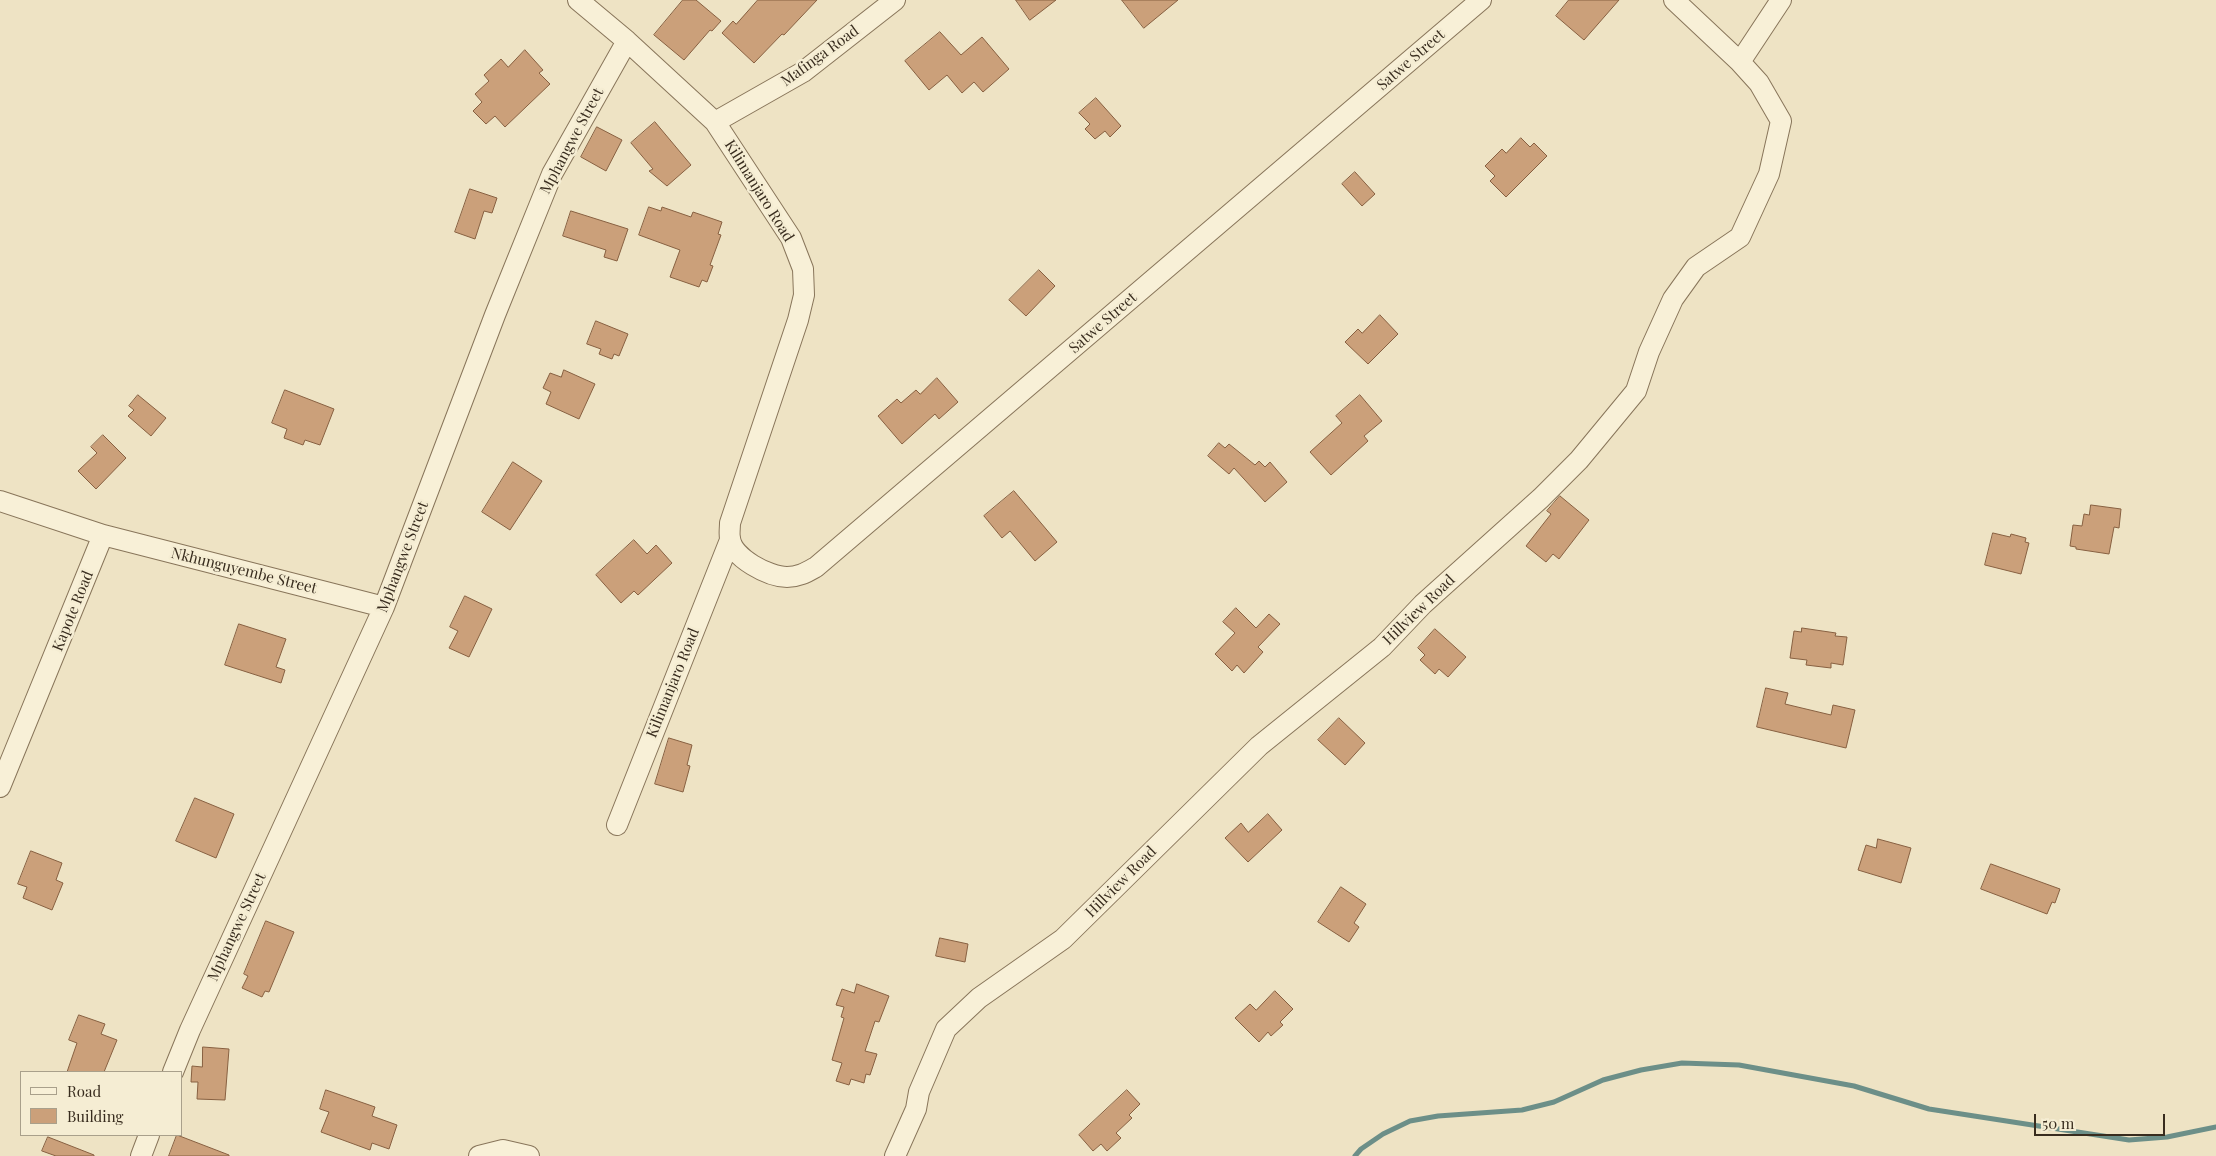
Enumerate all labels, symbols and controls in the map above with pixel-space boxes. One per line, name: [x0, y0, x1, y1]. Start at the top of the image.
street label: Mafinga Road: [778, 22, 862, 90]
street label: Satwe Street: [1373, 26, 1449, 94]
street label: Mphangwe Street: [536, 85, 608, 197]
street label: Kilimanjaro Road: [720, 137, 798, 245]
street label: Satwe Street: [1065, 289, 1141, 357]
street label: Mphangwe Street: [374, 499, 432, 615]
street label: Nkhunguyembe Street: [169, 544, 319, 598]
street label: Kapote Road: [49, 568, 97, 654]
street label: Hillview Road: [1379, 571, 1459, 649]
street label: Kilimanjaro Road: [643, 626, 703, 740]
street label: Hillview Road: [1082, 843, 1160, 921]
street label: Mphangwe Street: [204, 870, 270, 984]
legend: [20, 1071, 182, 1136]
text: Road: [67, 1081, 101, 1101]
scale bar: [2036, 1104, 2167, 1136]
text: Building: [67, 1106, 123, 1126]
text: 50 m: [2042, 1113, 2074, 1133]

